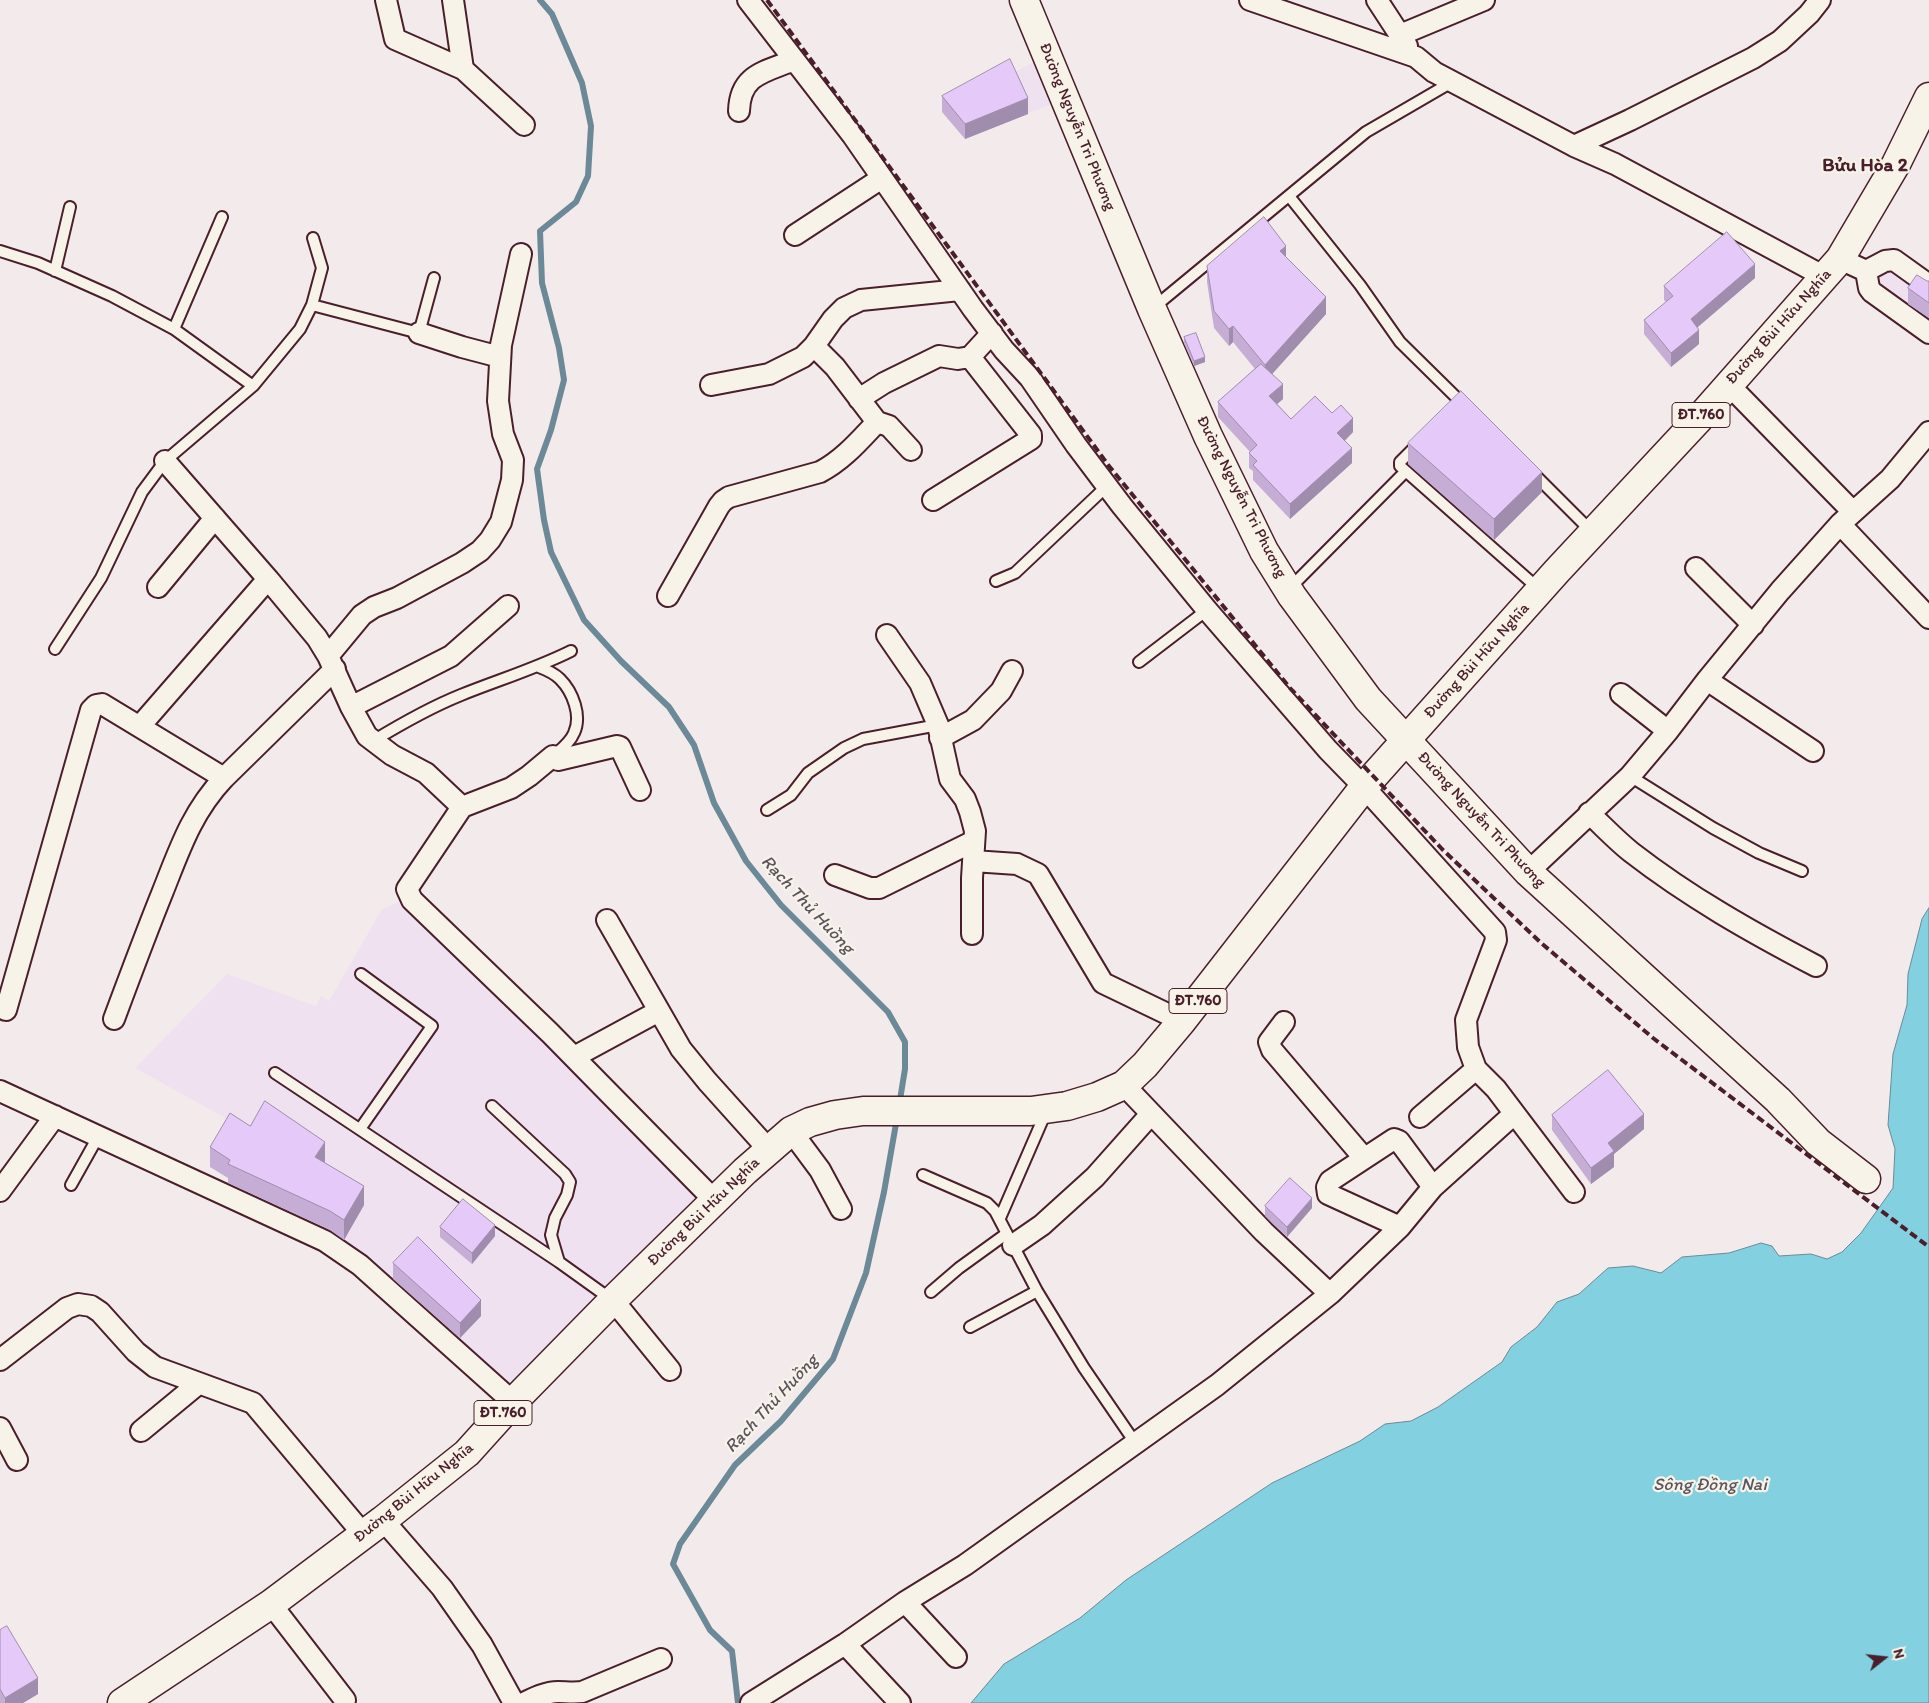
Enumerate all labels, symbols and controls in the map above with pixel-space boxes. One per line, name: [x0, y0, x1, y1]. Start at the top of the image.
street label: Đường Nguyễn Tri Phương: [1035, 40, 1119, 214]
district label: Bửu Hòa 2: [1822, 155, 1908, 177]
street label: Đường Bùi Hữu Nghĩa: [1722, 265, 1836, 389]
road number: ĐT.760: [1672, 402, 1730, 428]
street label: Đường Nguyễn Tri Phương: [1192, 413, 1290, 581]
street label: Đường Bùi Hữu Nghĩa: [1420, 599, 1534, 723]
street label: Đường Nguyễn Tri Phương: [1413, 748, 1549, 892]
water label: Rạch Thủ Huồng: [756, 851, 858, 959]
road number: ĐT.760: [1169, 988, 1227, 1014]
street label: Đường Bùi Hữu Nghĩa: [644, 1153, 764, 1271]
water label: Rạch Thủ Huồng: [721, 1350, 823, 1458]
road number: ĐT.760: [474, 1400, 532, 1426]
street label: Đường Bùi Hữu Nghĩa: [350, 1439, 478, 1547]
water label: Sông Đồng Nai: [1653, 1474, 1767, 1496]
north arrow: [1859, 1633, 1909, 1683]
text: N: [1889, 1647, 1908, 1661]

